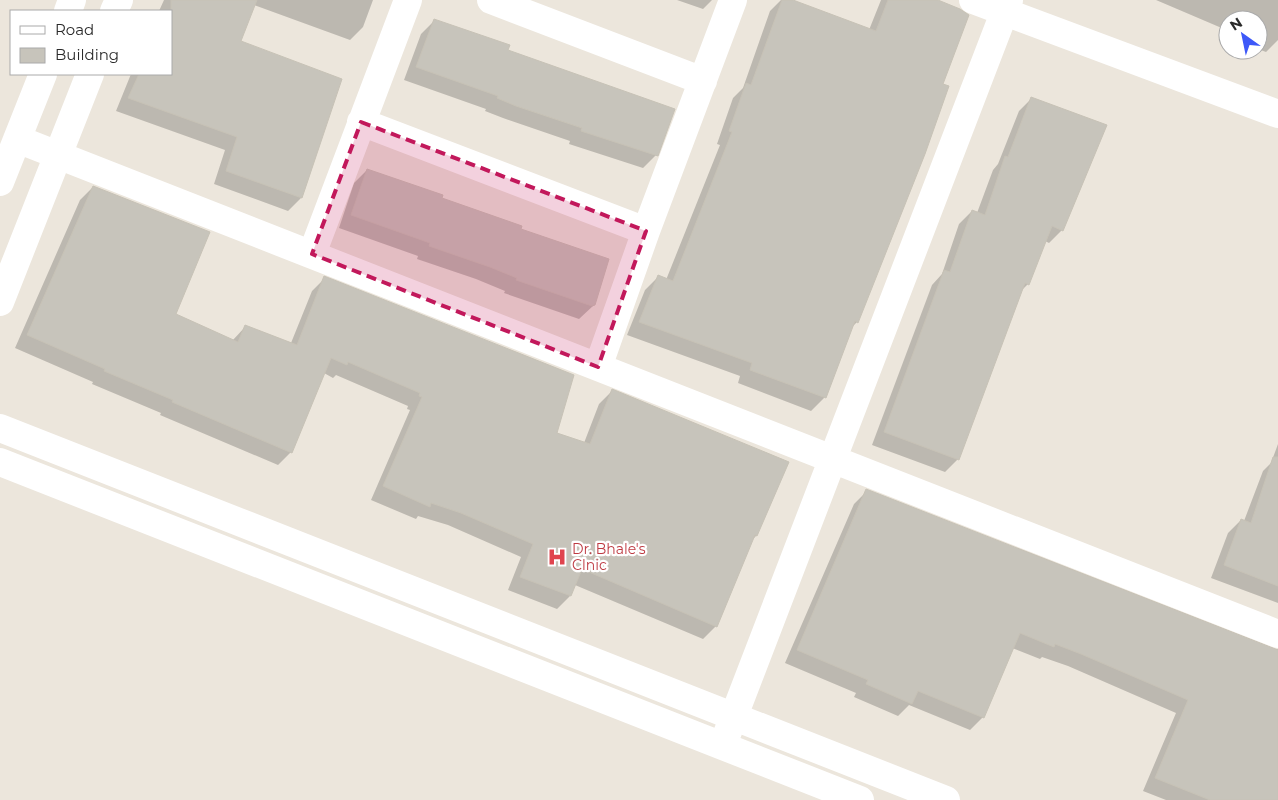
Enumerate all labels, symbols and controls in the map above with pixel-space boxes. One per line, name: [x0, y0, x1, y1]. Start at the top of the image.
legend: [10, 10, 172, 75]
north arrow: [1218, 10, 1268, 60]
text: N: [1226, 13, 1246, 35]
text: Road: [55, 20, 94, 39]
text: Building: [55, 45, 119, 64]
place label: Dr. Bhale's Clnic: [572, 540, 646, 574]
hospital icon: Dr. Bhale's Clnic: [546, 546, 568, 568]

